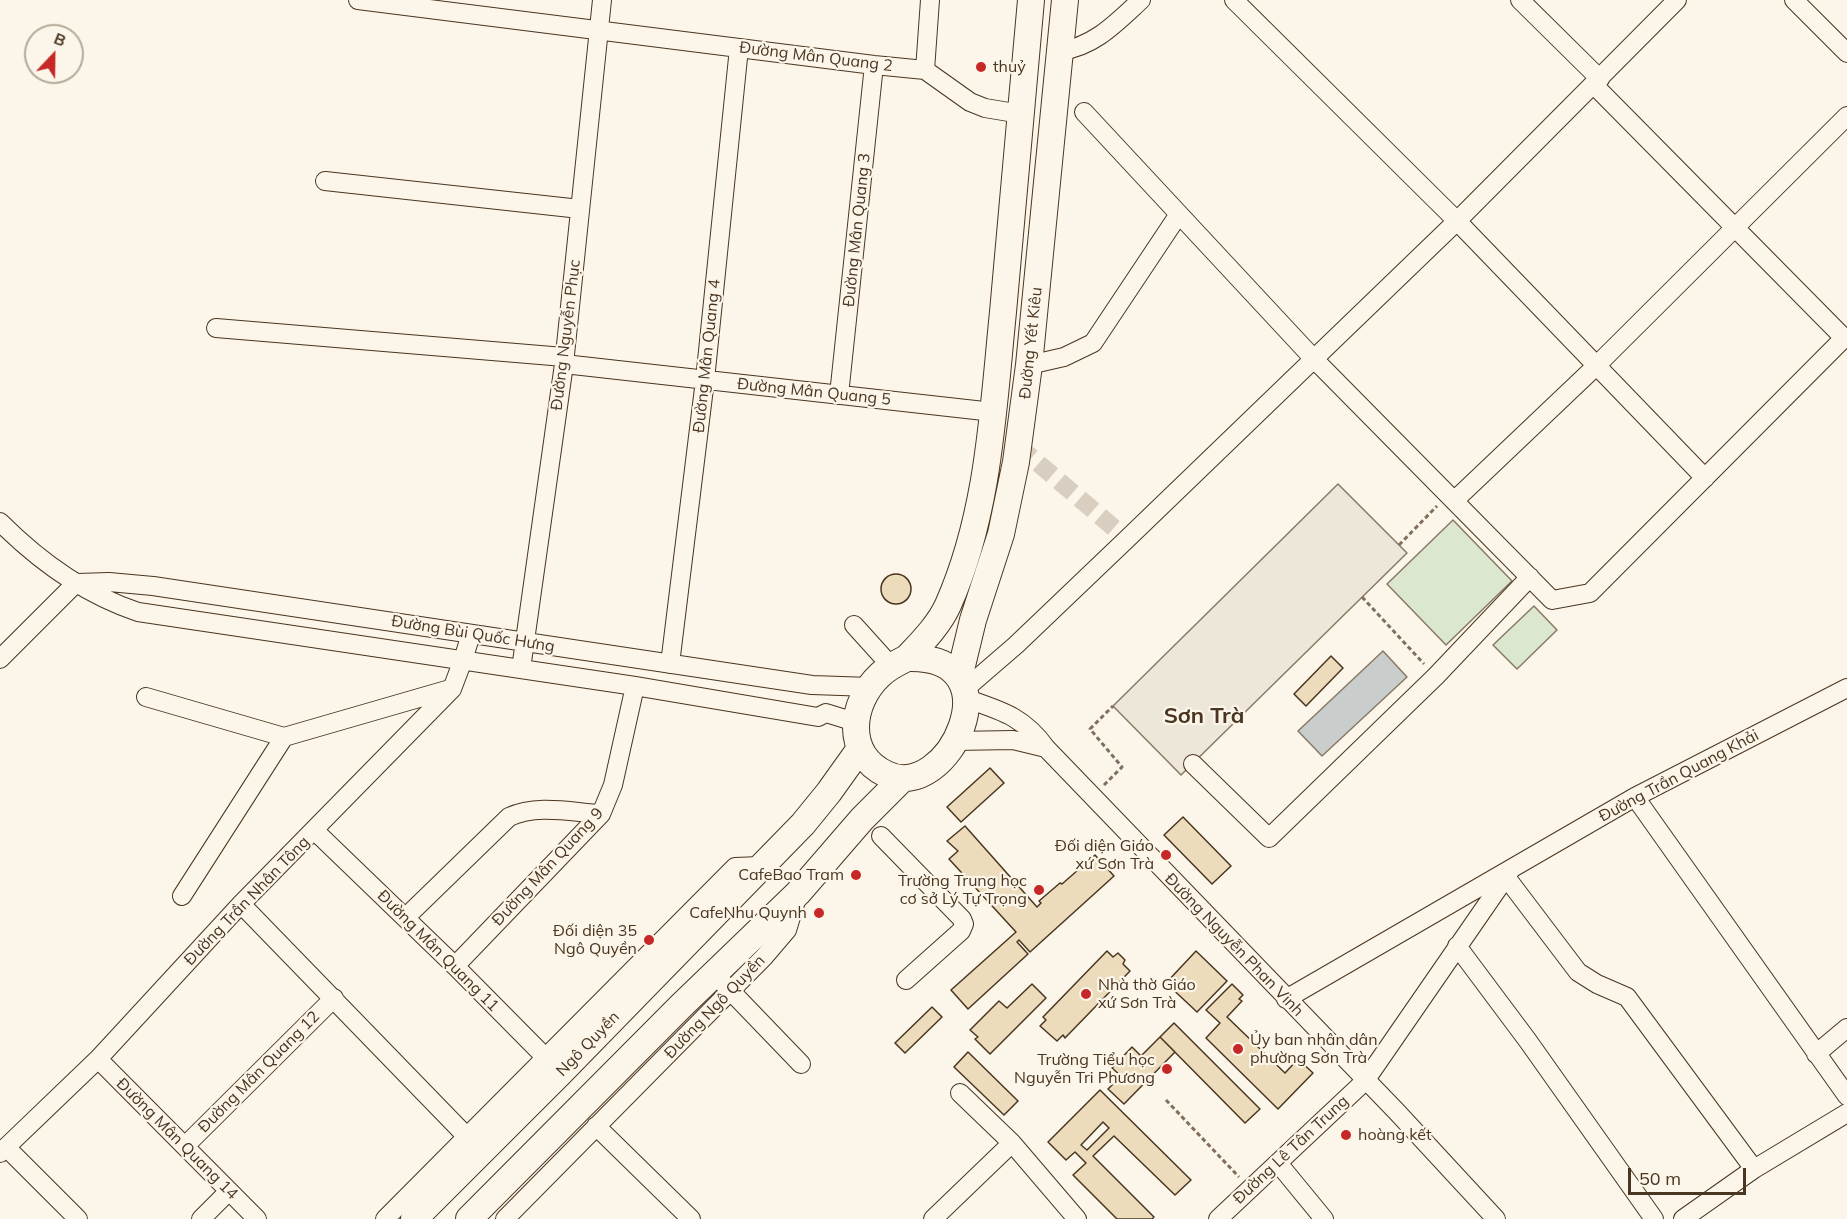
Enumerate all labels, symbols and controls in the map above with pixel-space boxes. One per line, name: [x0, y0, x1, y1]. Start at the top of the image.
north arrow: [24, 24, 84, 84]
text: B: [51, 28, 69, 51]
street label: Đường Mân Quang 2: [738, 38, 894, 76]
place label: thuỷ: [993, 57, 1026, 77]
marker: thuỷ: [974, 60, 988, 74]
street label: Đường Mân Quang 3: [839, 152, 875, 308]
street label: Đường Nguyễn Phục: [547, 258, 585, 412]
street label: Đường Mân Quang 4: [689, 278, 725, 434]
street label: Đường Yết Kiêu: [1016, 286, 1046, 400]
street label: Đường Mân Quang 5: [736, 374, 892, 410]
street label: Đường Bùi Quốc Hưng: [390, 612, 556, 656]
district label: Sơn Trà: [1164, 703, 1244, 729]
street label: Đường Trần Quang Khải: [1596, 726, 1762, 826]
street label: Đường Mân Quang 9: [488, 804, 608, 930]
street label: Đường Trần Nhân Tông: [180, 832, 314, 970]
place label: Đối diện Giáo xứ Sơn Trà: [1055, 836, 1154, 874]
marker: Đối diện Giáo xứ Sơn Trà: [1159, 848, 1173, 862]
place label: CafeBao Tram: [738, 865, 844, 885]
marker: CafeBao Tram: [849, 868, 863, 882]
street label: Đường Nguyễn Phan Vinh: [1161, 869, 1307, 1021]
place label: Trường Trung học cơ sở Lý Tự Trọng: [898, 871, 1027, 909]
marker: Trường Trung học cơ sở Lý Tự Trọng: [1032, 883, 1046, 897]
street label: Đường Mân Quang 11: [373, 886, 503, 1016]
place label: CafeNhu Quynh: [689, 903, 807, 923]
marker: CafeNhu Quynh: [812, 906, 826, 920]
place label: Đối diện 35 Ngô Quyền: [553, 921, 637, 959]
marker: Đối diện 35 Ngô Quyền: [642, 933, 656, 947]
street label: Đường Ngô Quyền: [661, 951, 769, 1063]
place label: Nhà thờ Giáo xứ Sơn Trà: [1098, 975, 1196, 1013]
marker: Nhà thờ Giáo xứ Sơn Trà: [1079, 987, 1093, 1001]
street label: Đường Mân Quang 12: [194, 1007, 324, 1137]
street label: Ngô Quyền: [552, 1007, 624, 1081]
place label: Ủy ban nhân dân phường Sơn Trà: [1250, 1030, 1378, 1068]
marker: Ủy ban nhân dân phường Sơn Trà: [1231, 1042, 1245, 1056]
place label: Trường Tiểu học Nguyễn Tri Phương: [1014, 1050, 1155, 1088]
marker: Trường Tiểu học Nguyễn Tri Phương: [1160, 1062, 1174, 1076]
street label: Đường Mân Quang 14: [112, 1074, 242, 1204]
street label: Đường Lê Tân Trung: [1229, 1092, 1353, 1208]
place label: hoàng kết: [1358, 1125, 1432, 1145]
marker: hoàng kết: [1339, 1128, 1353, 1142]
scale bar: [1631, 1156, 1750, 1194]
text: 50 m: [1639, 1167, 1681, 1190]

